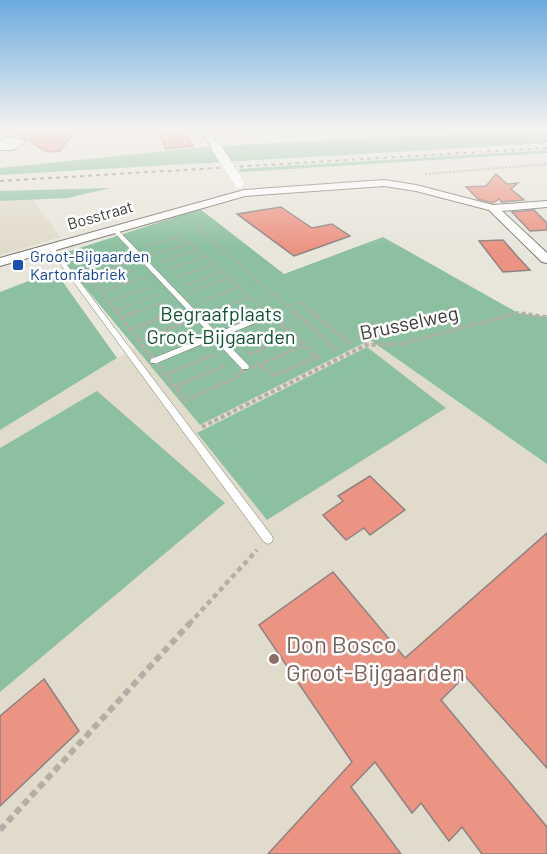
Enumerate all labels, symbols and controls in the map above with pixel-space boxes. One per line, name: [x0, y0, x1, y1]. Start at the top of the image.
street label: Bosstraat: [65, 196, 135, 233]
place label: Groot-Bijgaarden Kartonfabriek: [30, 246, 149, 283]
marker: Groot-Bijgaarden Kartonfabriek: [11, 258, 25, 272]
street label: Brusselweg: [357, 300, 460, 344]
park label: Begraafplaats Groot-Bijgaarden: [146, 301, 296, 348]
place label: Don Bosco Groot-Bijgaarden: [286, 629, 465, 686]
marker: Don Bosco Groot-Bijgaarden: [267, 652, 281, 666]

